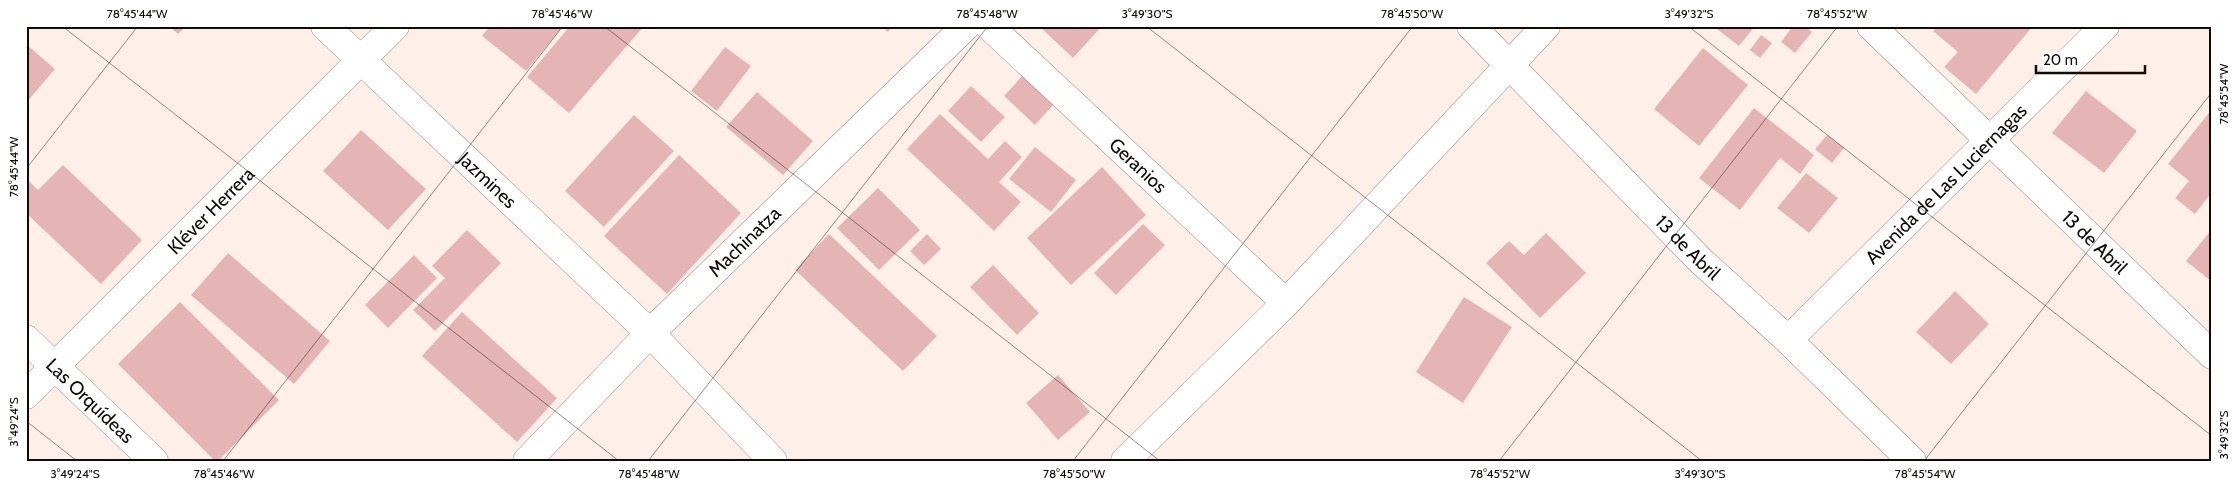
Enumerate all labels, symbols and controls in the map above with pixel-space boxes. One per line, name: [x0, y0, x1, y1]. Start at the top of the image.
text: 78°45'44"W: [107, 6, 168, 21]
text: 78°45'46"W: [532, 6, 593, 21]
text: 78°45'48"W: [956, 6, 1018, 21]
text: 3°49'30"S: [1121, 6, 1173, 21]
text: 78°45'50"W: [1381, 6, 1444, 21]
text: 3°49'32"S: [1664, 6, 1714, 21]
text: 78°45'52"W: [1807, 6, 1868, 21]
scale bar: [2036, 42, 2144, 74]
text: 20 m: [2043, 51, 2078, 69]
text: 78°45'54"W: [2216, 63, 2231, 124]
street label: Avenida de Las Luciernagas: [1860, 99, 2031, 269]
street label: Geranios: [1105, 133, 1172, 198]
text: 78°45'44"W: [6, 136, 21, 197]
street label: Jazmines: [453, 146, 522, 213]
street label: Kléver Herrera: [162, 162, 259, 259]
street label: Machinatza: [703, 201, 785, 282]
street label: 13 de Abril: [2057, 205, 2133, 279]
street label: 13 de Abril: [1651, 210, 1726, 285]
street label: Las Orquídeas: [42, 353, 139, 448]
text: 3°49'24"S: [6, 397, 21, 447]
text: 3°49'32"S: [2216, 410, 2231, 460]
text: 3°49'24"S: [50, 466, 100, 481]
text: 78°45'46"W: [194, 466, 255, 481]
text: 78°45'48"W: [618, 466, 680, 481]
text: 78°45'50"W: [1043, 466, 1106, 481]
text: 78°45'52"W: [1470, 466, 1531, 481]
text: 3°49'30"S: [1674, 466, 1726, 481]
text: 78°45'54"W: [1895, 466, 1956, 481]

